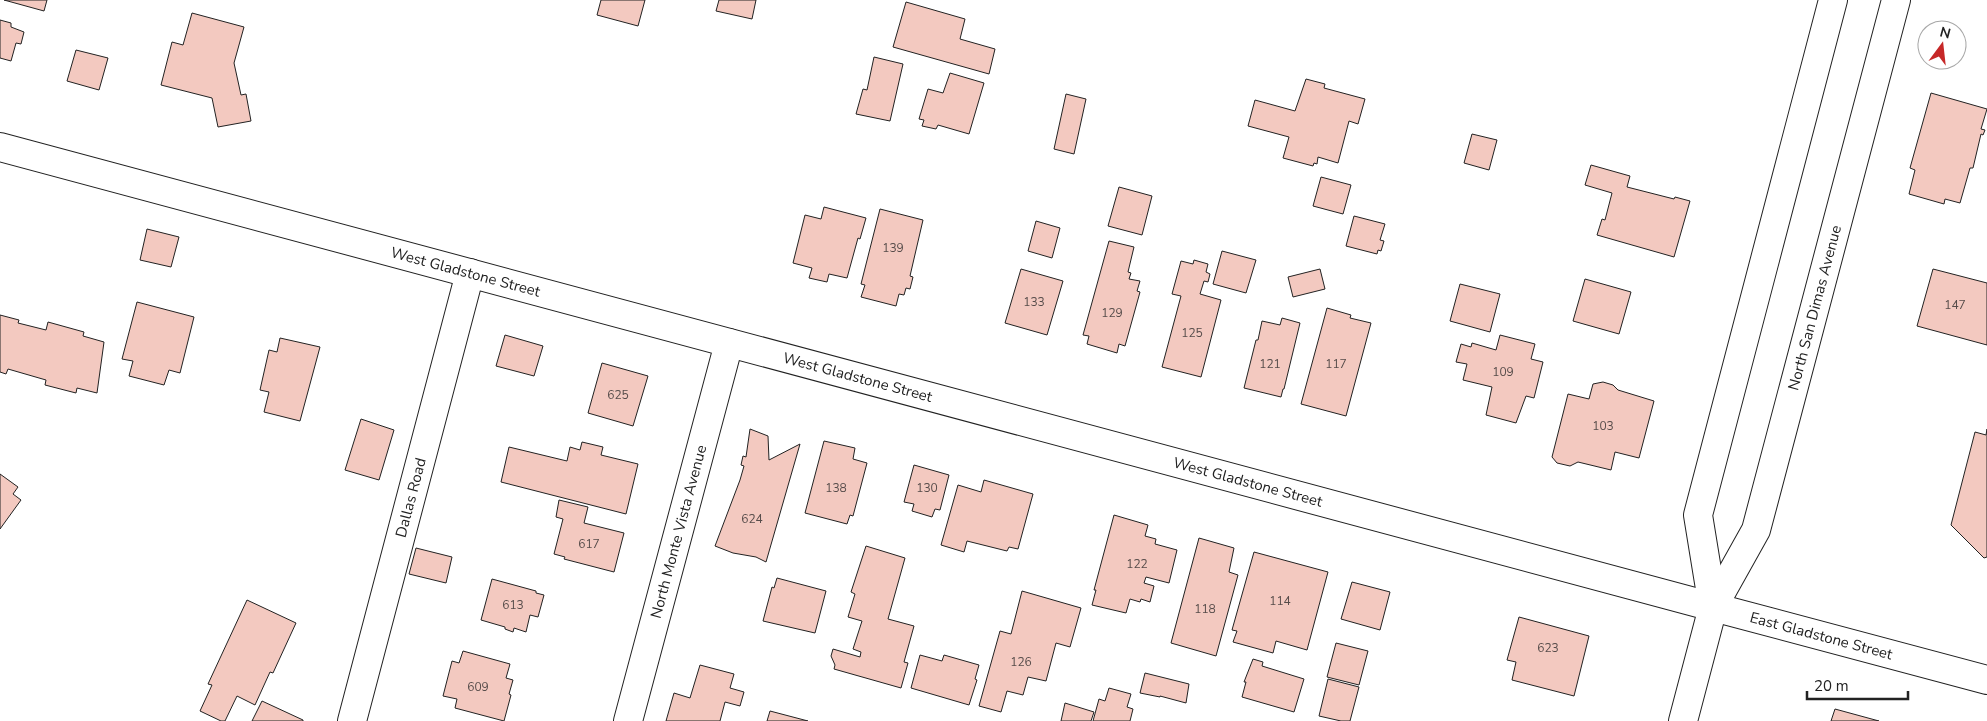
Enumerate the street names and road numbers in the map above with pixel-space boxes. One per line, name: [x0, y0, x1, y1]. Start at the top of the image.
street label: North San Dimas Avenue: [1783, 223, 1846, 392]
street label: West Gladstone Street: [389, 242, 543, 302]
street label: West Gladstone Street: [781, 348, 935, 407]
street label: North Monte Vista Avenue: [646, 443, 711, 621]
street label: West Gladstone Street: [1171, 452, 1325, 512]
street label: Dallas Road: [391, 455, 431, 540]
street label: East Gladstone Street: [1748, 607, 1896, 665]

